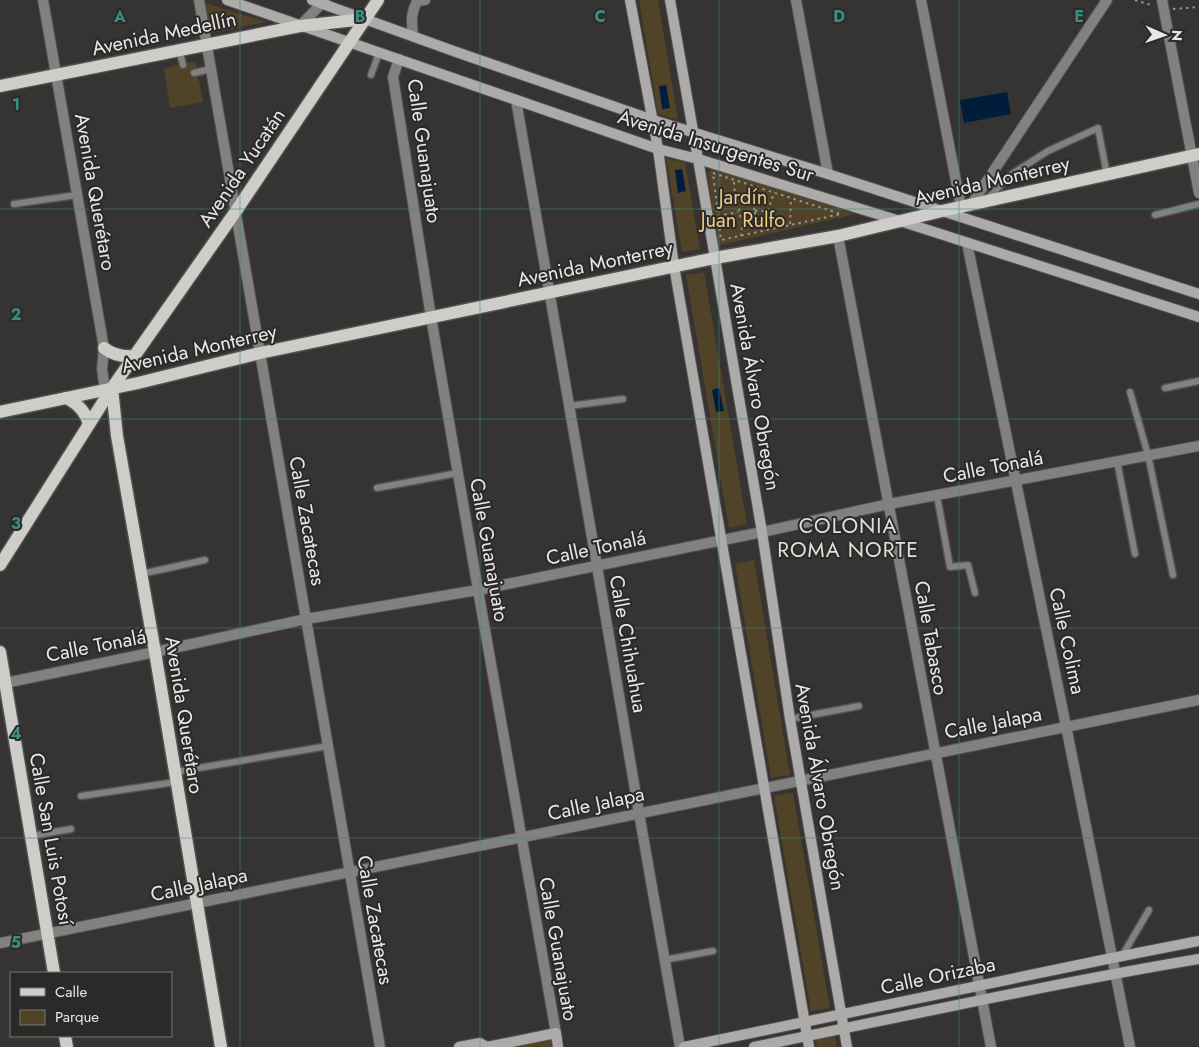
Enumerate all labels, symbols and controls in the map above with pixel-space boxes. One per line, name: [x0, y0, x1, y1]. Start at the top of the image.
text: B: [355, 5, 365, 28]
text: C: [594, 5, 606, 28]
text: D: [833, 5, 845, 28]
text: E: [1074, 5, 1084, 28]
street label: Avenida Medellín: [90, 7, 238, 61]
north arrow: [1139, 10, 1189, 60]
text: N: [1167, 30, 1187, 41]
street label: Calle Guanajuato: [400, 77, 448, 225]
text: 1: [12, 93, 20, 116]
street label: Avenida Insurgentes Sur: [614, 102, 818, 190]
street label: Avenida Yucatán: [191, 103, 293, 233]
street label: Avenida Querétaro: [67, 111, 123, 273]
street label: Avenida Monterrey: [911, 149, 1073, 213]
park label: Jardín Juan Rulfo: [698, 183, 785, 235]
street label: Avenida Monterrey: [514, 233, 676, 295]
street label: Avenida Álvaro Obregón: [722, 281, 788, 493]
text: 2: [11, 303, 21, 326]
street label: Avenida Monterrey: [118, 317, 280, 381]
street label: Calle Tonalá: [940, 443, 1046, 491]
street label: Calle Zacatecas: [281, 454, 333, 588]
street label: Calle Guanajuato: [462, 476, 516, 624]
district label: COLONIA ROMA NORTE: [777, 511, 919, 565]
text: 3: [11, 512, 21, 535]
street label: Calle Tonalá: [543, 523, 649, 573]
street label: Calle Chihuahua: [602, 573, 654, 715]
street label: Calle Tabasco: [907, 579, 955, 697]
street label: Calle Colima: [1042, 585, 1092, 697]
street label: Calle Tonalá: [43, 622, 149, 670]
street label: Avenida Querétaro: [157, 634, 211, 796]
street label: Avenida Álvaro Obregón: [787, 681, 853, 893]
street label: Calle Jalapa: [942, 699, 1044, 747]
text: 4: [10, 722, 22, 745]
street label: Calle San Luis Potosí: [22, 751, 81, 928]
street label: Calle Jalapa: [545, 780, 647, 828]
street label: Calle Zacatecas: [349, 853, 401, 987]
street label: Calle Jalapa: [148, 861, 250, 909]
street label: Calle Guanajuato: [531, 875, 585, 1023]
text: 5: [11, 931, 21, 954]
street label: Calle Orizaba: [878, 950, 998, 1002]
legend: [10, 972, 172, 1037]
text: Calle: [55, 981, 87, 1003]
text: Parque: [55, 1006, 99, 1028]

